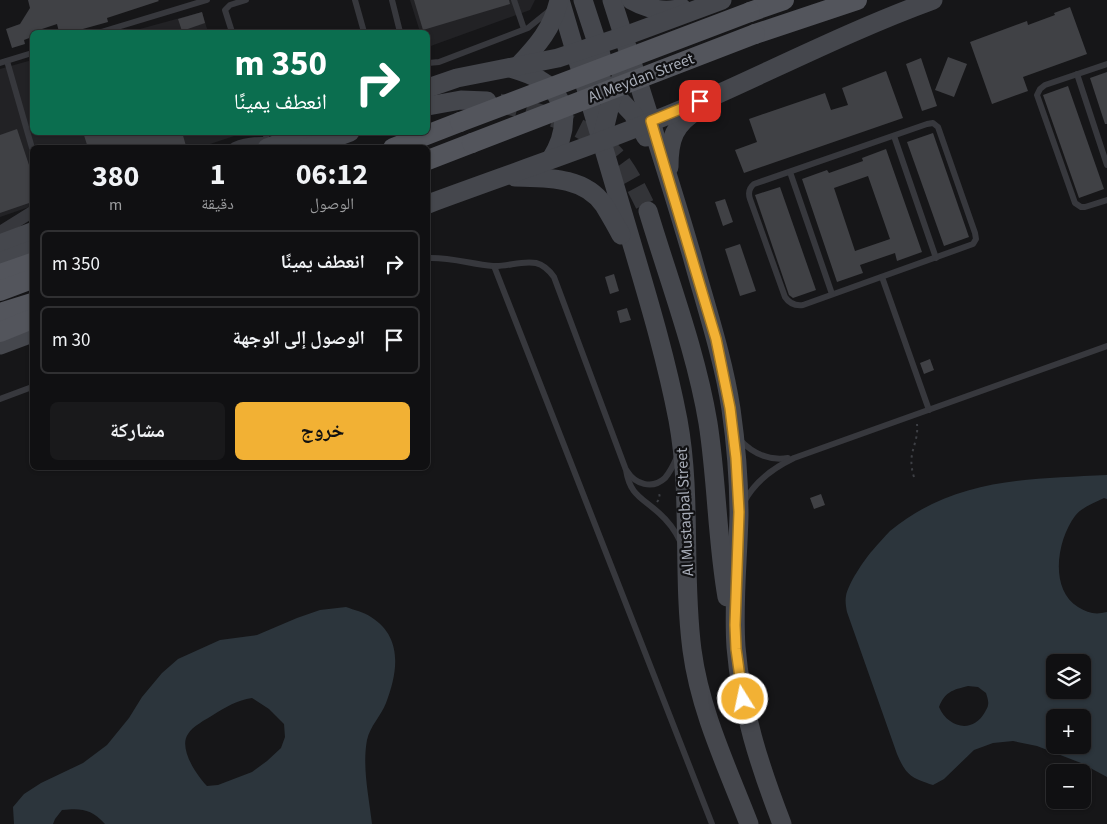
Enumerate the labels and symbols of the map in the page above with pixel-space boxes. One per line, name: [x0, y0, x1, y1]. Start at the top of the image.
street label: Al Meydan Street: [585, 47, 698, 108]
pin: [679, 80, 721, 122]
street label: Al Mustaqbal Street: [671, 447, 699, 577]
position arrow: [716, 672, 768, 724]

